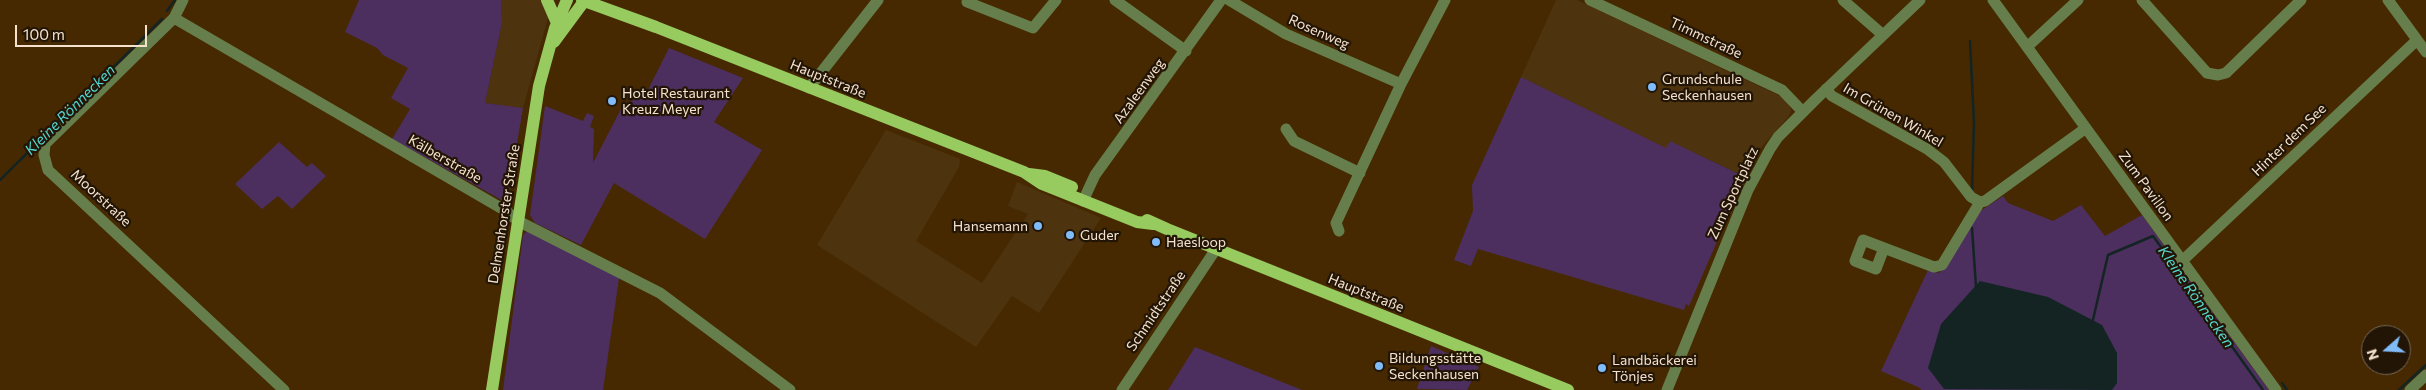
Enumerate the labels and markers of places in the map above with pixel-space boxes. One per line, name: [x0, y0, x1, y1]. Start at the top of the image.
place label: Grundschule Seckenhausen: [1662, 71, 1752, 104]
marker: Grundschule Seckenhausen: [1646, 81, 1658, 93]
place label: Hotel Restaurant Kreuz Meyer: [622, 85, 730, 118]
marker: Hotel Restaurant Kreuz Meyer: [606, 95, 618, 107]
place label: Hansemann: [953, 218, 1028, 234]
marker: Hansemann: [1032, 220, 1044, 232]
place label: Guder: [1080, 227, 1119, 243]
marker: Guder: [1064, 229, 1076, 241]
place label: Haesloop: [1166, 234, 1226, 250]
marker: Haesloop: [1150, 236, 1162, 248]
place label: Bildungsstätte Seckenhausen: [1389, 350, 1481, 382]
place label: Landbäckerei Tönjes: [1612, 352, 1697, 384]
marker: Bildungsstätte Seckenhausen: [1373, 360, 1385, 372]
marker: Landbäckerei Tönjes: [1596, 362, 1608, 374]

